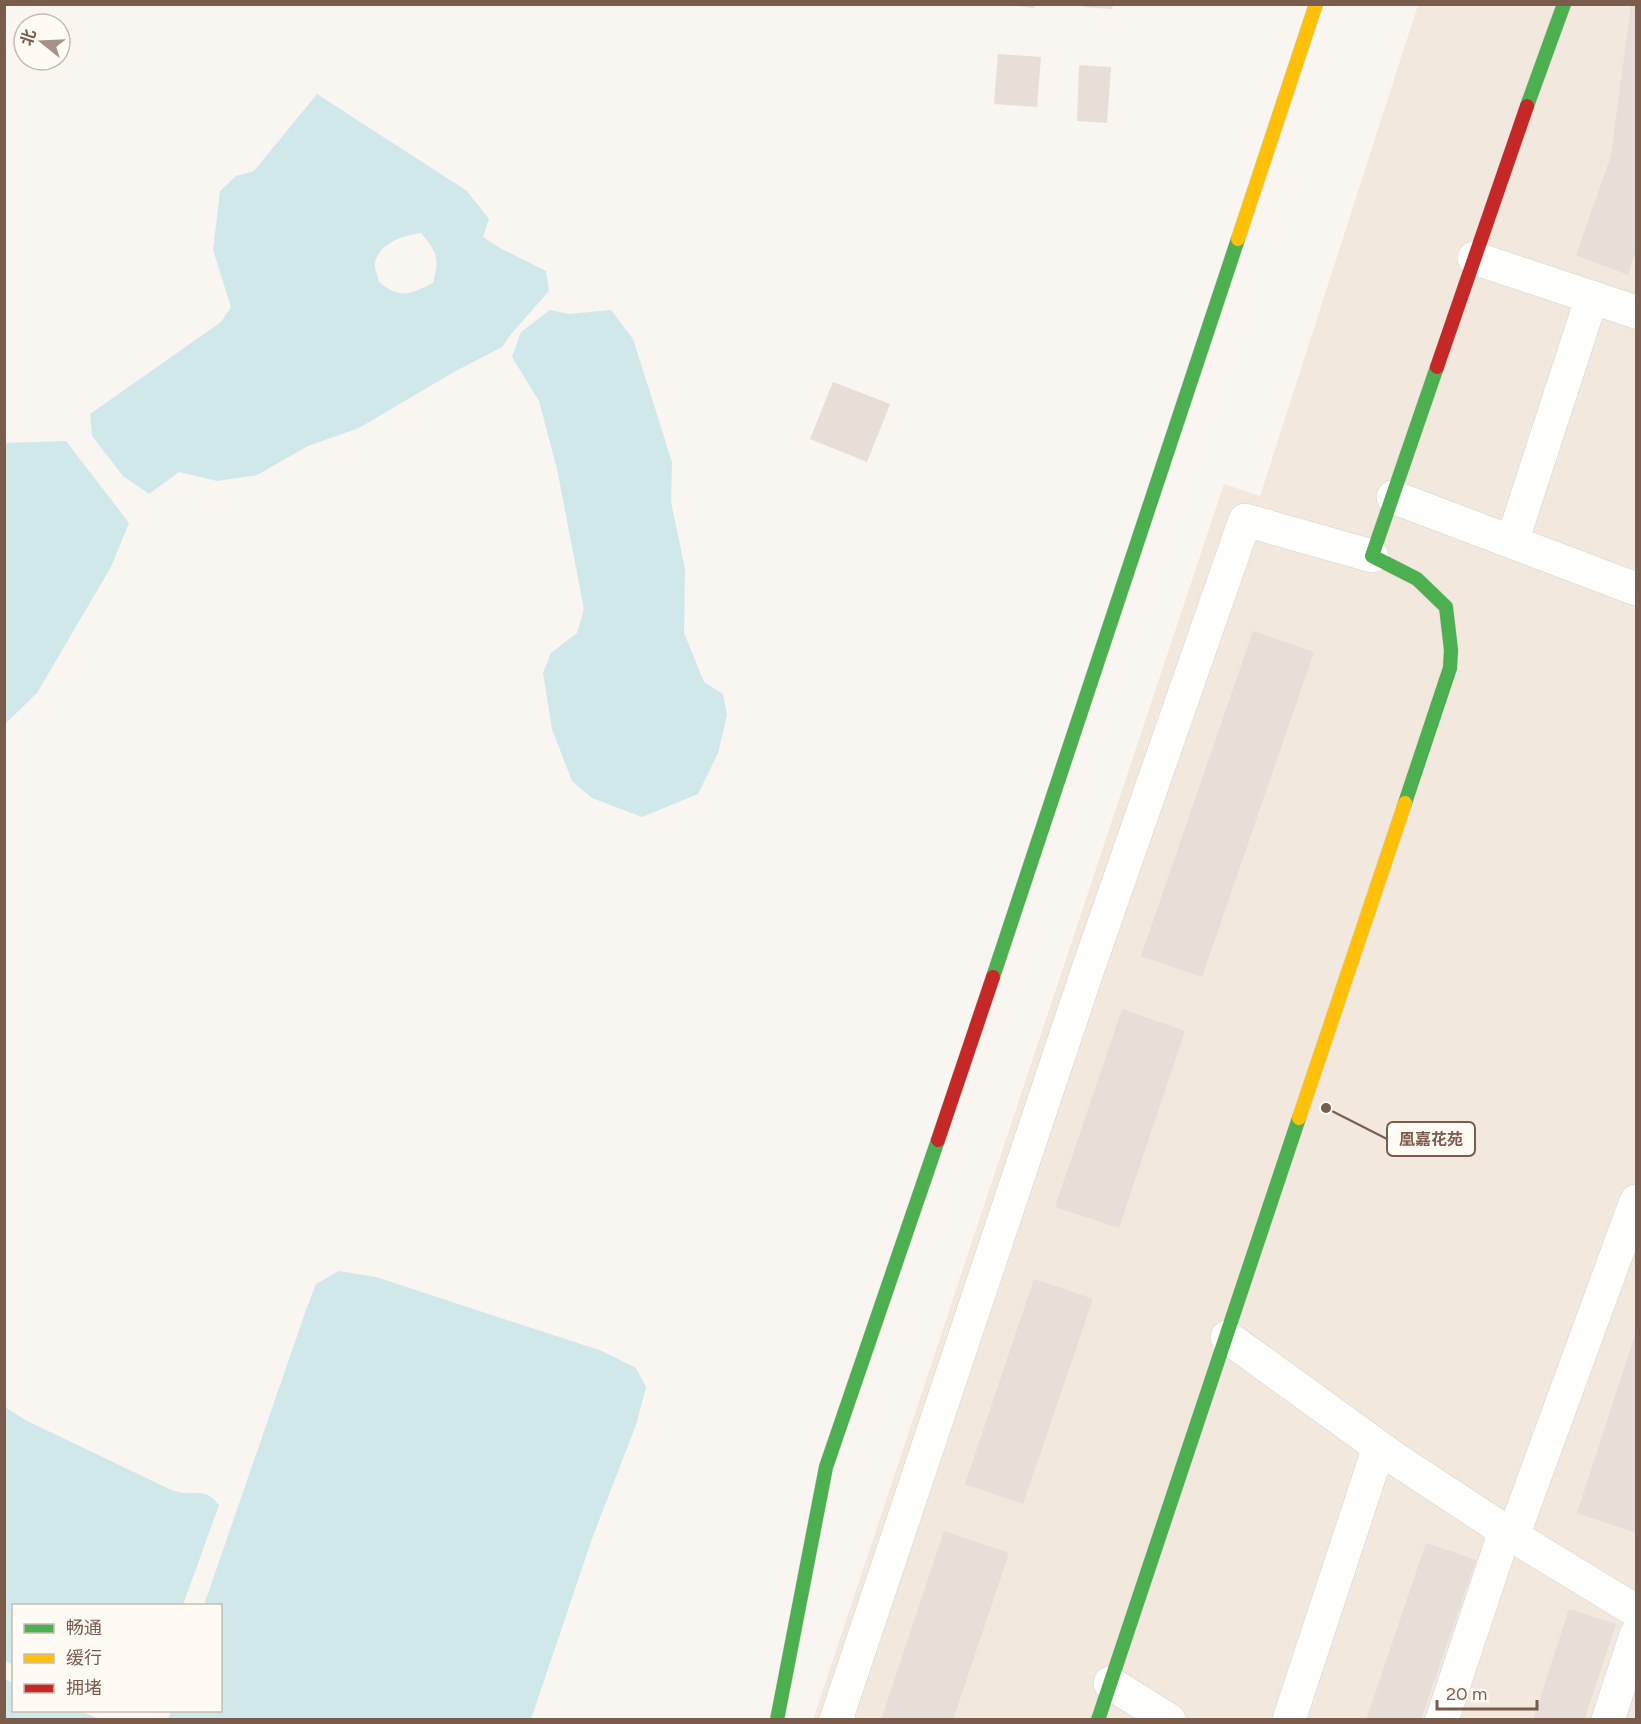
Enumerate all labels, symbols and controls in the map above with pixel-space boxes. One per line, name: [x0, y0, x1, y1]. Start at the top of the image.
north arrow: [12, 12, 72, 72]
text: 北: [17, 27, 40, 48]
callout: 凰嘉花苑: [1387, 1122, 1475, 1156]
text: 凰嘉花苑: [1399, 1130, 1463, 1149]
legend: [12, 1604, 222, 1712]
text: 畅通: [66, 1617, 102, 1639]
text: 缓行: [66, 1647, 102, 1669]
scale bar: [1437, 1673, 1538, 1711]
text: 拥堵: [66, 1677, 102, 1699]
text: 20 m: [1446, 1683, 1487, 1705]

